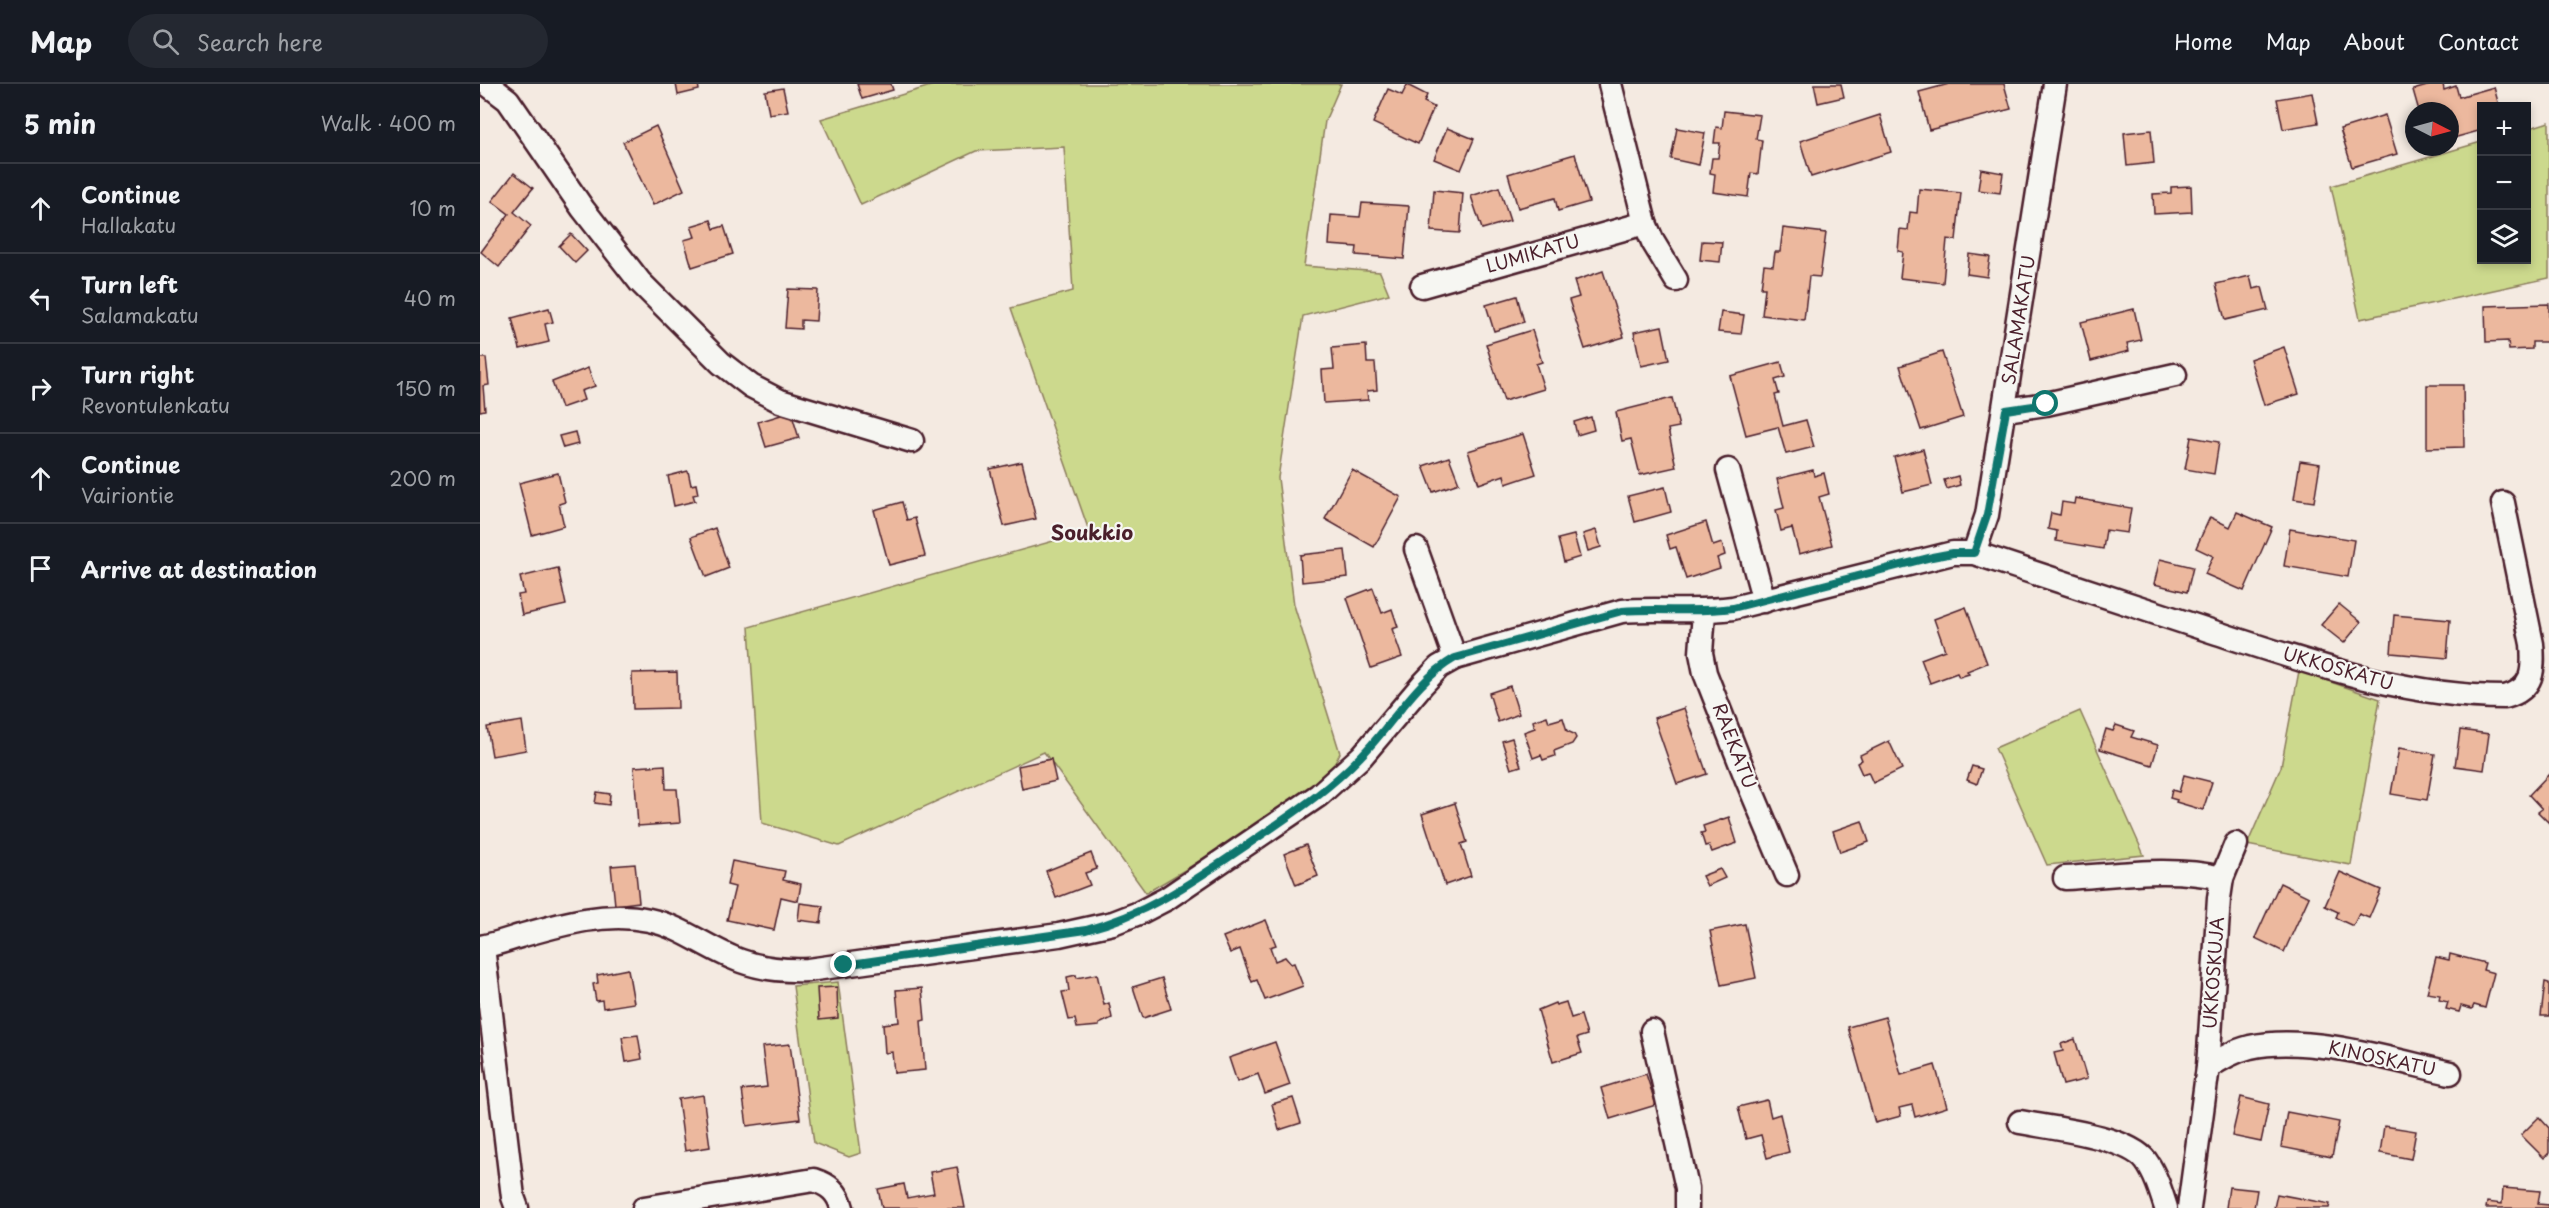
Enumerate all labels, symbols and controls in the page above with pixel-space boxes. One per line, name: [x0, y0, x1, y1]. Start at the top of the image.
search box: [128, 14, 548, 68]
text: Map: [30, 20, 92, 63]
icon: search: [149, 25, 182, 58]
text: Search here: [197, 25, 323, 58]
text: Home: [2174, 25, 2233, 57]
text: Map: [2266, 25, 2311, 57]
text: About: [2344, 25, 2405, 57]
text: Contact: [2438, 25, 2519, 57]
north arrow: [2405, 102, 2459, 156]
map controls: [2477, 102, 2531, 264]
button: +: [2477, 102, 2531, 156]
text: 5 min: [24, 104, 96, 143]
text: Walk · 400 m: [321, 108, 456, 138]
button: −: [2477, 156, 2531, 210]
text: Continue: [81, 177, 180, 210]
icon: ahead: [24, 192, 57, 225]
text: 10 m: [409, 193, 456, 223]
text: Hallakatu: [81, 210, 176, 240]
button: layers: [2477, 210, 2531, 264]
street label: LUMIKATU: [1482, 226, 1583, 279]
street label: SALAMAKATU: [1994, 253, 2041, 387]
text: Turn left: [81, 267, 178, 300]
icon: left: [24, 282, 57, 315]
text: 40 m: [404, 283, 456, 313]
text: Salamakatu: [81, 300, 199, 330]
text: Turn right: [81, 357, 194, 390]
icon: right: [24, 372, 57, 405]
text: 150 m: [396, 373, 456, 403]
text: Revontulenkatu: [81, 390, 230, 420]
route start: [2032, 390, 2058, 416]
text: Continue: [81, 447, 180, 480]
icon: ahead: [24, 462, 57, 495]
text: 200 m: [389, 463, 456, 493]
text: Vairiontie: [81, 480, 174, 510]
district label: Soukkio: [1051, 517, 1133, 547]
icon: arrive: [24, 552, 57, 585]
text: Arrive at destination: [81, 552, 317, 585]
street label: UKKOSKATU: [2280, 639, 2397, 696]
street label: RAEKATU: [1707, 699, 1764, 792]
street label: UKKOSKUJA: [2195, 916, 2230, 1030]
route end: [830, 951, 856, 977]
street label: KINOSKATU: [2326, 1033, 2439, 1082]

